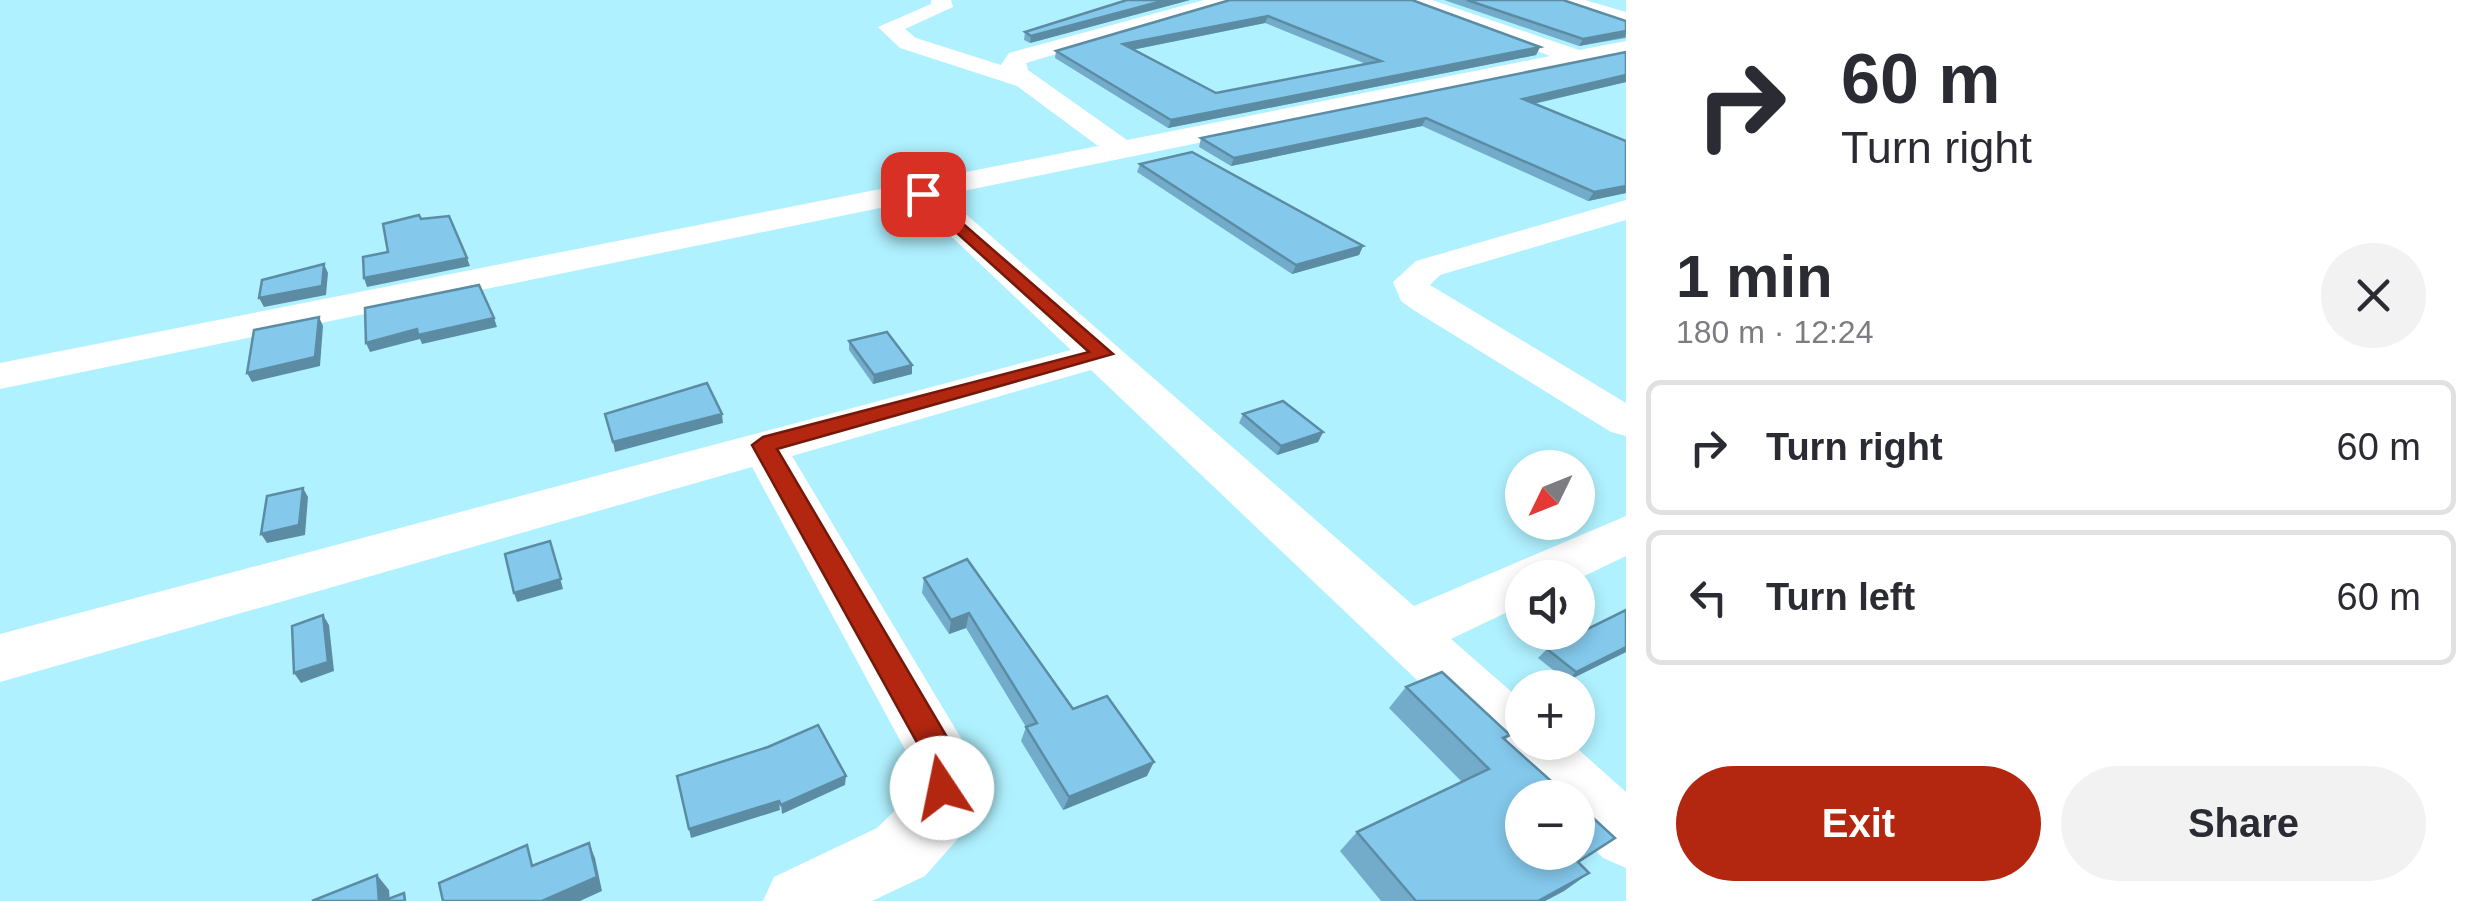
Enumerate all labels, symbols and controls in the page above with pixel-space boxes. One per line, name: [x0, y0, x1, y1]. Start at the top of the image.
icon: right: [1676, 40, 1806, 170]
text: 60 m: [1841, 40, 2001, 118]
text: Turn right: [1841, 122, 2032, 173]
pin: [881, 152, 966, 237]
icon: arrive: [896, 167, 951, 222]
text: 1 min: [1676, 243, 1833, 310]
button: close: [2321, 243, 2426, 348]
text: 180 m · 12:24: [1676, 314, 1873, 350]
icon: right: [1681, 420, 1736, 475]
text: Turn right: [1766, 426, 1943, 468]
text: 60 m: [2337, 426, 2421, 468]
north arrow: [1505, 450, 1595, 540]
map controls: [1505, 450, 1595, 870]
button: sound: [1505, 560, 1595, 650]
icon: left: [1681, 570, 1736, 625]
text: Turn left: [1766, 576, 1915, 618]
text: 60 m: [2337, 576, 2421, 618]
button: +: [1505, 670, 1595, 760]
position arrow: [890, 736, 994, 840]
button: Exit: [1676, 766, 2041, 881]
button: Share: [2061, 766, 2426, 881]
button: −: [1505, 780, 1595, 870]

